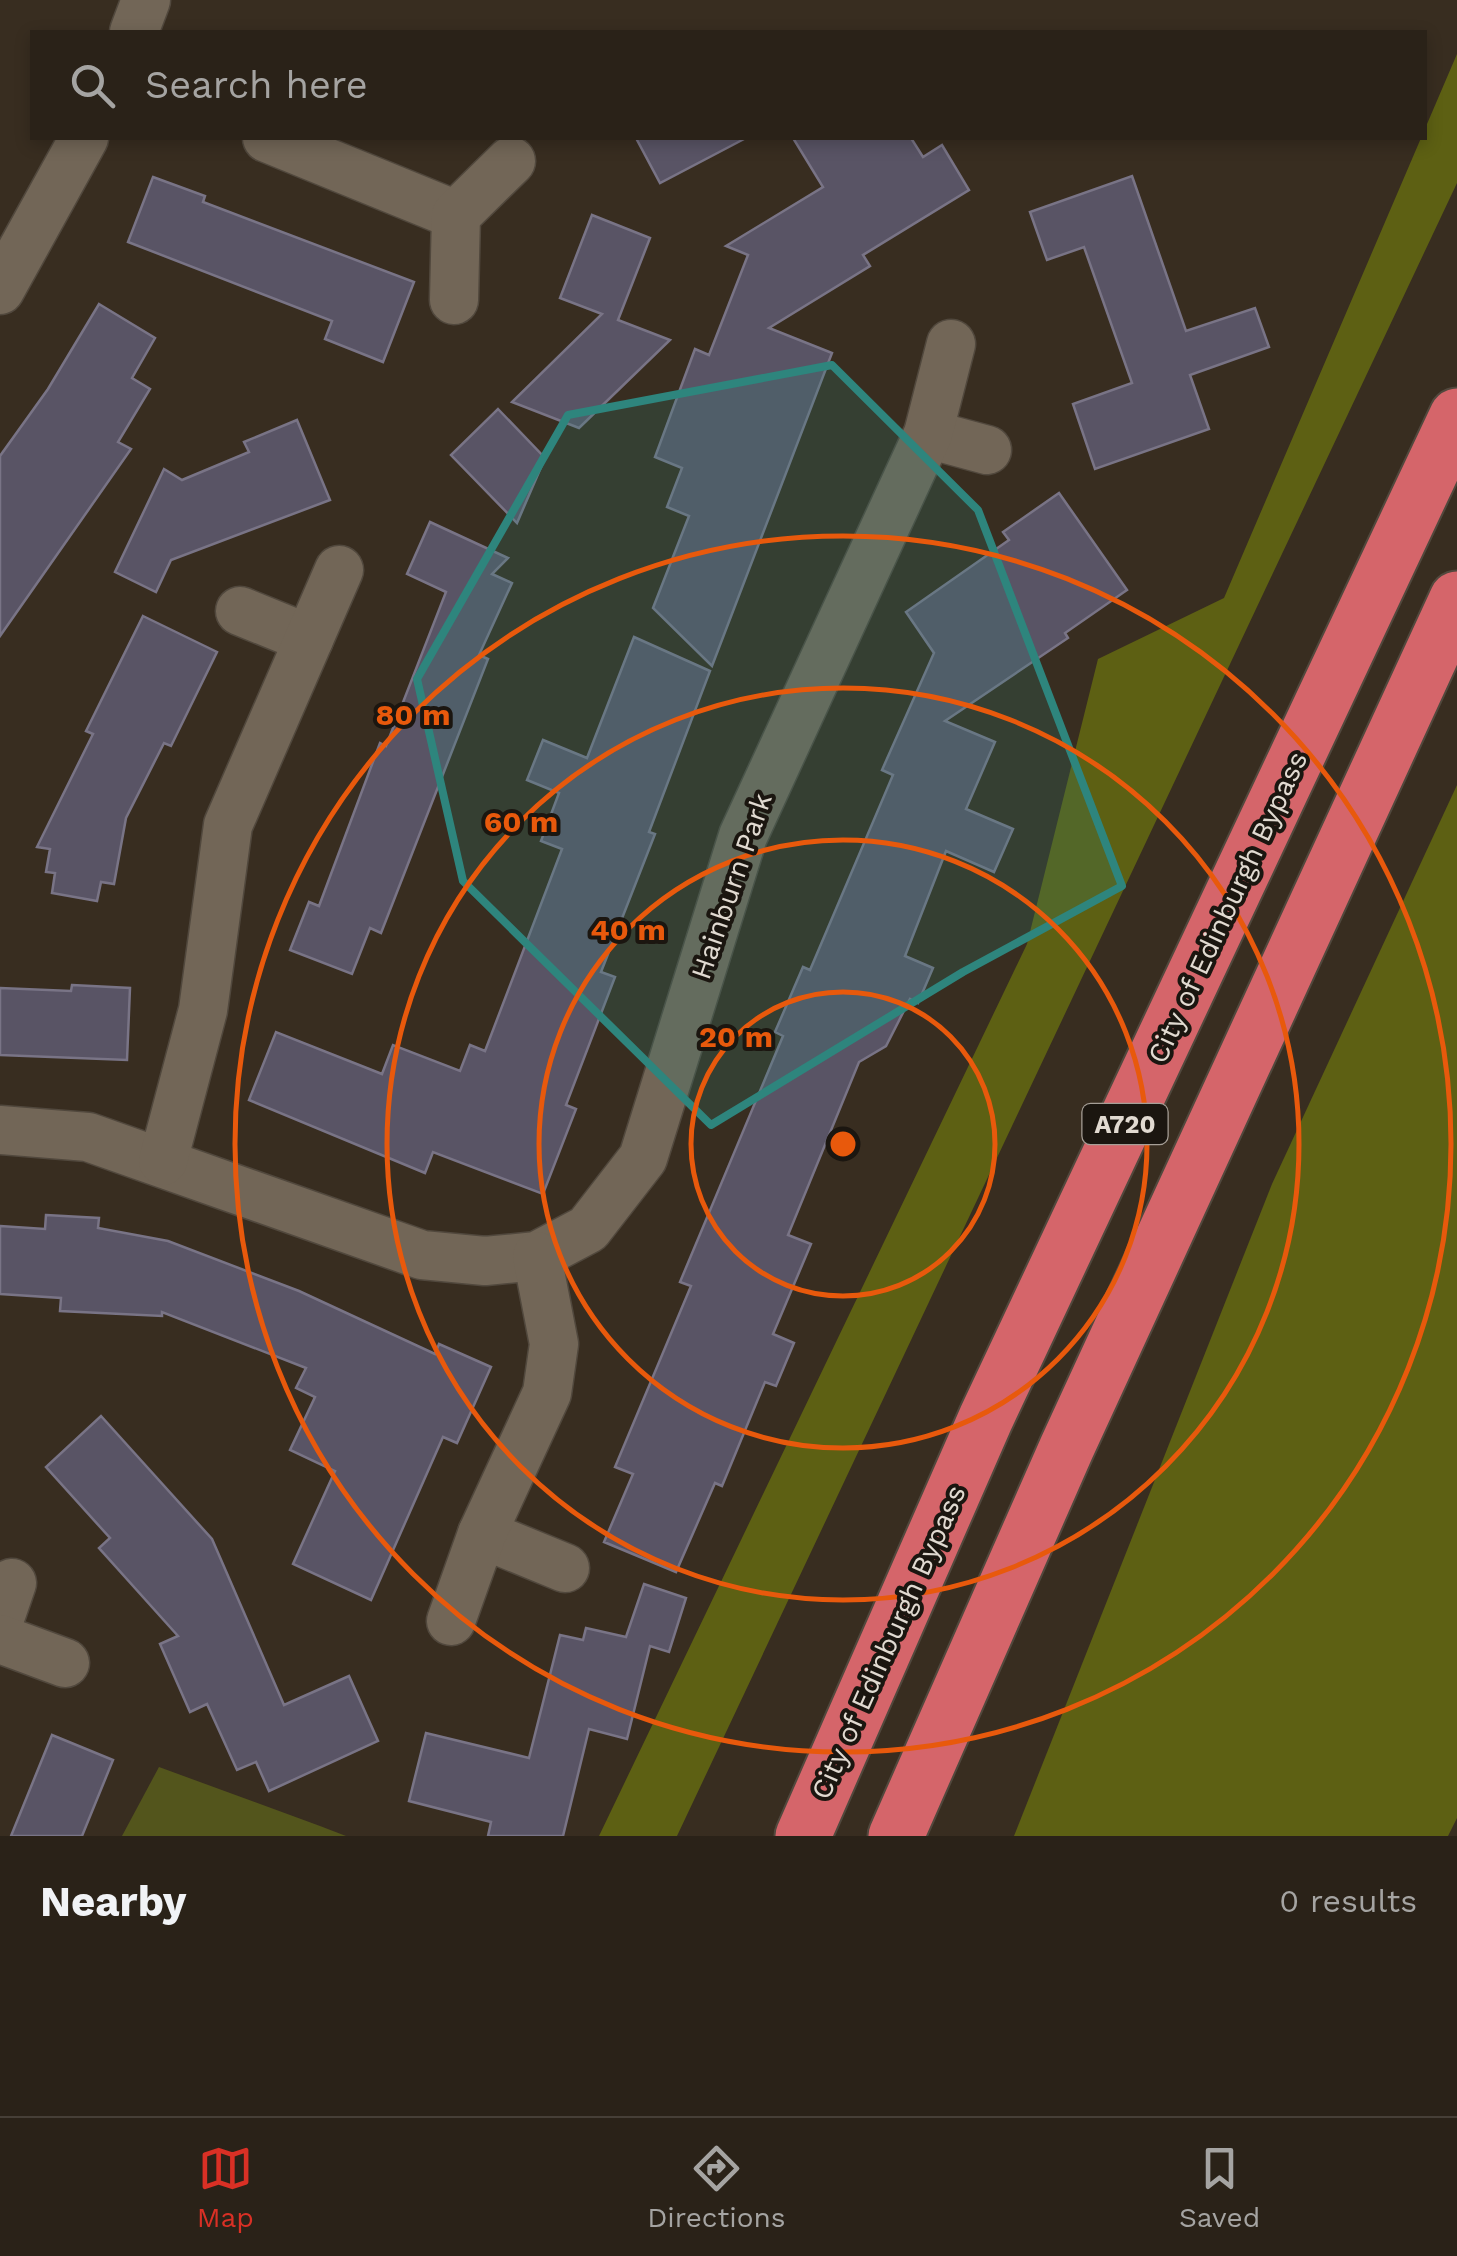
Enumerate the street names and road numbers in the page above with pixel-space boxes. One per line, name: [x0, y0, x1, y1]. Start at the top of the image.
street label: City of Edinburgh Bypass: [1141, 746, 1314, 1068]
street label: Hainburn Park: [684, 789, 779, 983]
road number: A720: [1082, 1104, 1168, 1144]
street label: City of Edinburgh Bypass: [804, 1480, 973, 1804]

